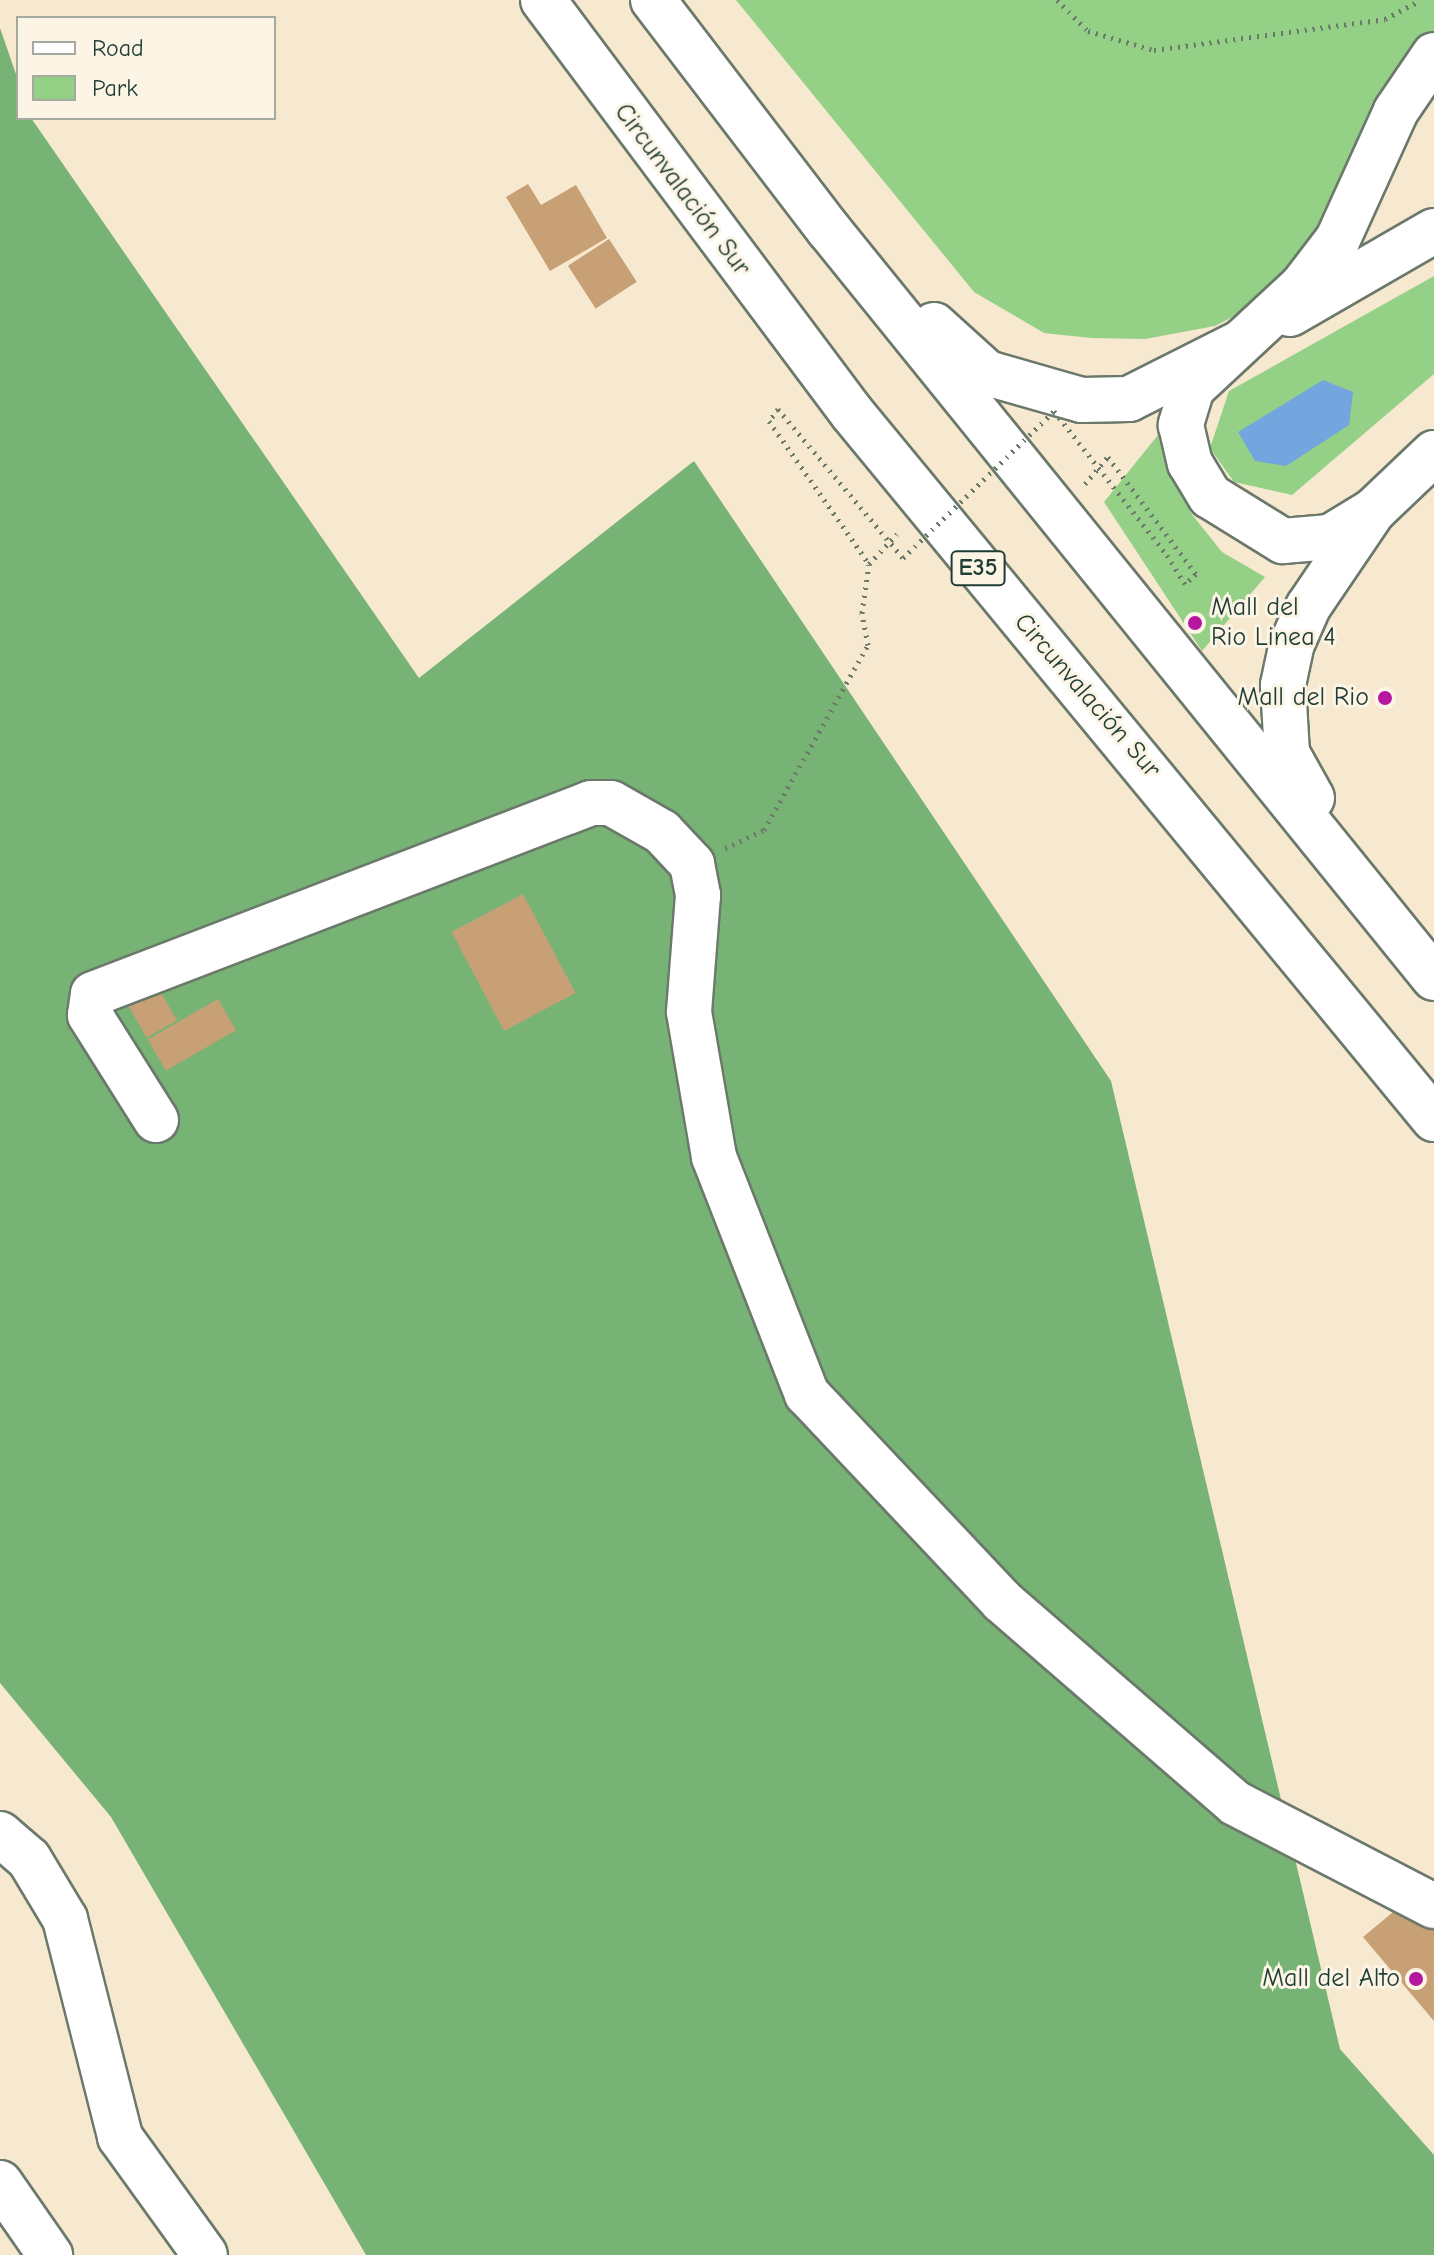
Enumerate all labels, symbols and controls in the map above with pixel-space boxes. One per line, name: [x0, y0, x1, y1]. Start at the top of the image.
legend: [16, 16, 276, 120]
text: Road: [92, 34, 144, 62]
text: Park: [92, 74, 138, 102]
street label: Circunvalación Sur: [607, 98, 757, 282]
road number: E35: [950, 548, 1006, 588]
place label: Mall del Rio Linea 4: [1211, 592, 1336, 654]
street label: Circunvalación Sur: [1007, 607, 1167, 785]
marker: Mall del Rio Linea 4: [1186, 614, 1204, 632]
place label: Mall del Rio: [1237, 682, 1369, 714]
marker: Mall del Rio: [1376, 689, 1394, 707]
place label: Mall del Alto: [1262, 1963, 1400, 1995]
marker: Mall del Alto: [1407, 1970, 1425, 1988]

